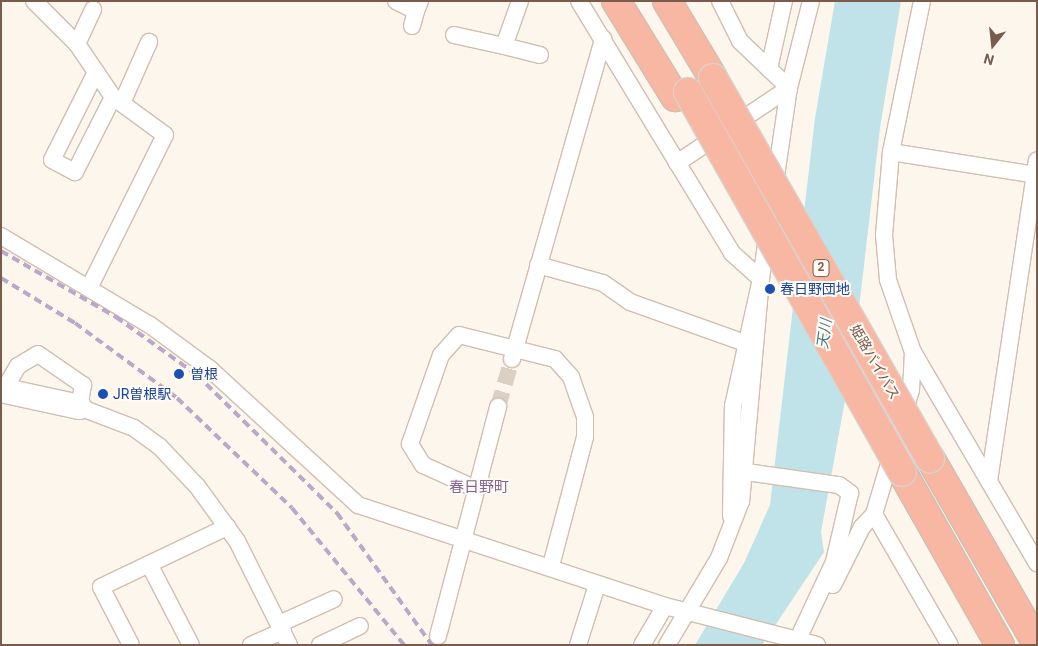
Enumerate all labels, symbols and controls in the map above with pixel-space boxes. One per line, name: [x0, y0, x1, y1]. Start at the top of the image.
north arrow: [968, 20, 1018, 70]
text: N: [982, 50, 996, 68]
road number: 2: [812, 258, 830, 278]
place label: 春日野団地: [780, 281, 850, 297]
marker: 春日野団地: [764, 283, 776, 295]
water label: 天川: [814, 318, 836, 350]
street label: 姫路バイパス: [847, 321, 903, 403]
place label: 曽根: [190, 366, 218, 382]
marker: 曽根: [172, 367, 186, 381]
place label: JR曽根駅: [113, 386, 171, 402]
marker: JR曽根駅: [97, 388, 109, 400]
district label: 春日野町: [449, 479, 509, 497]

